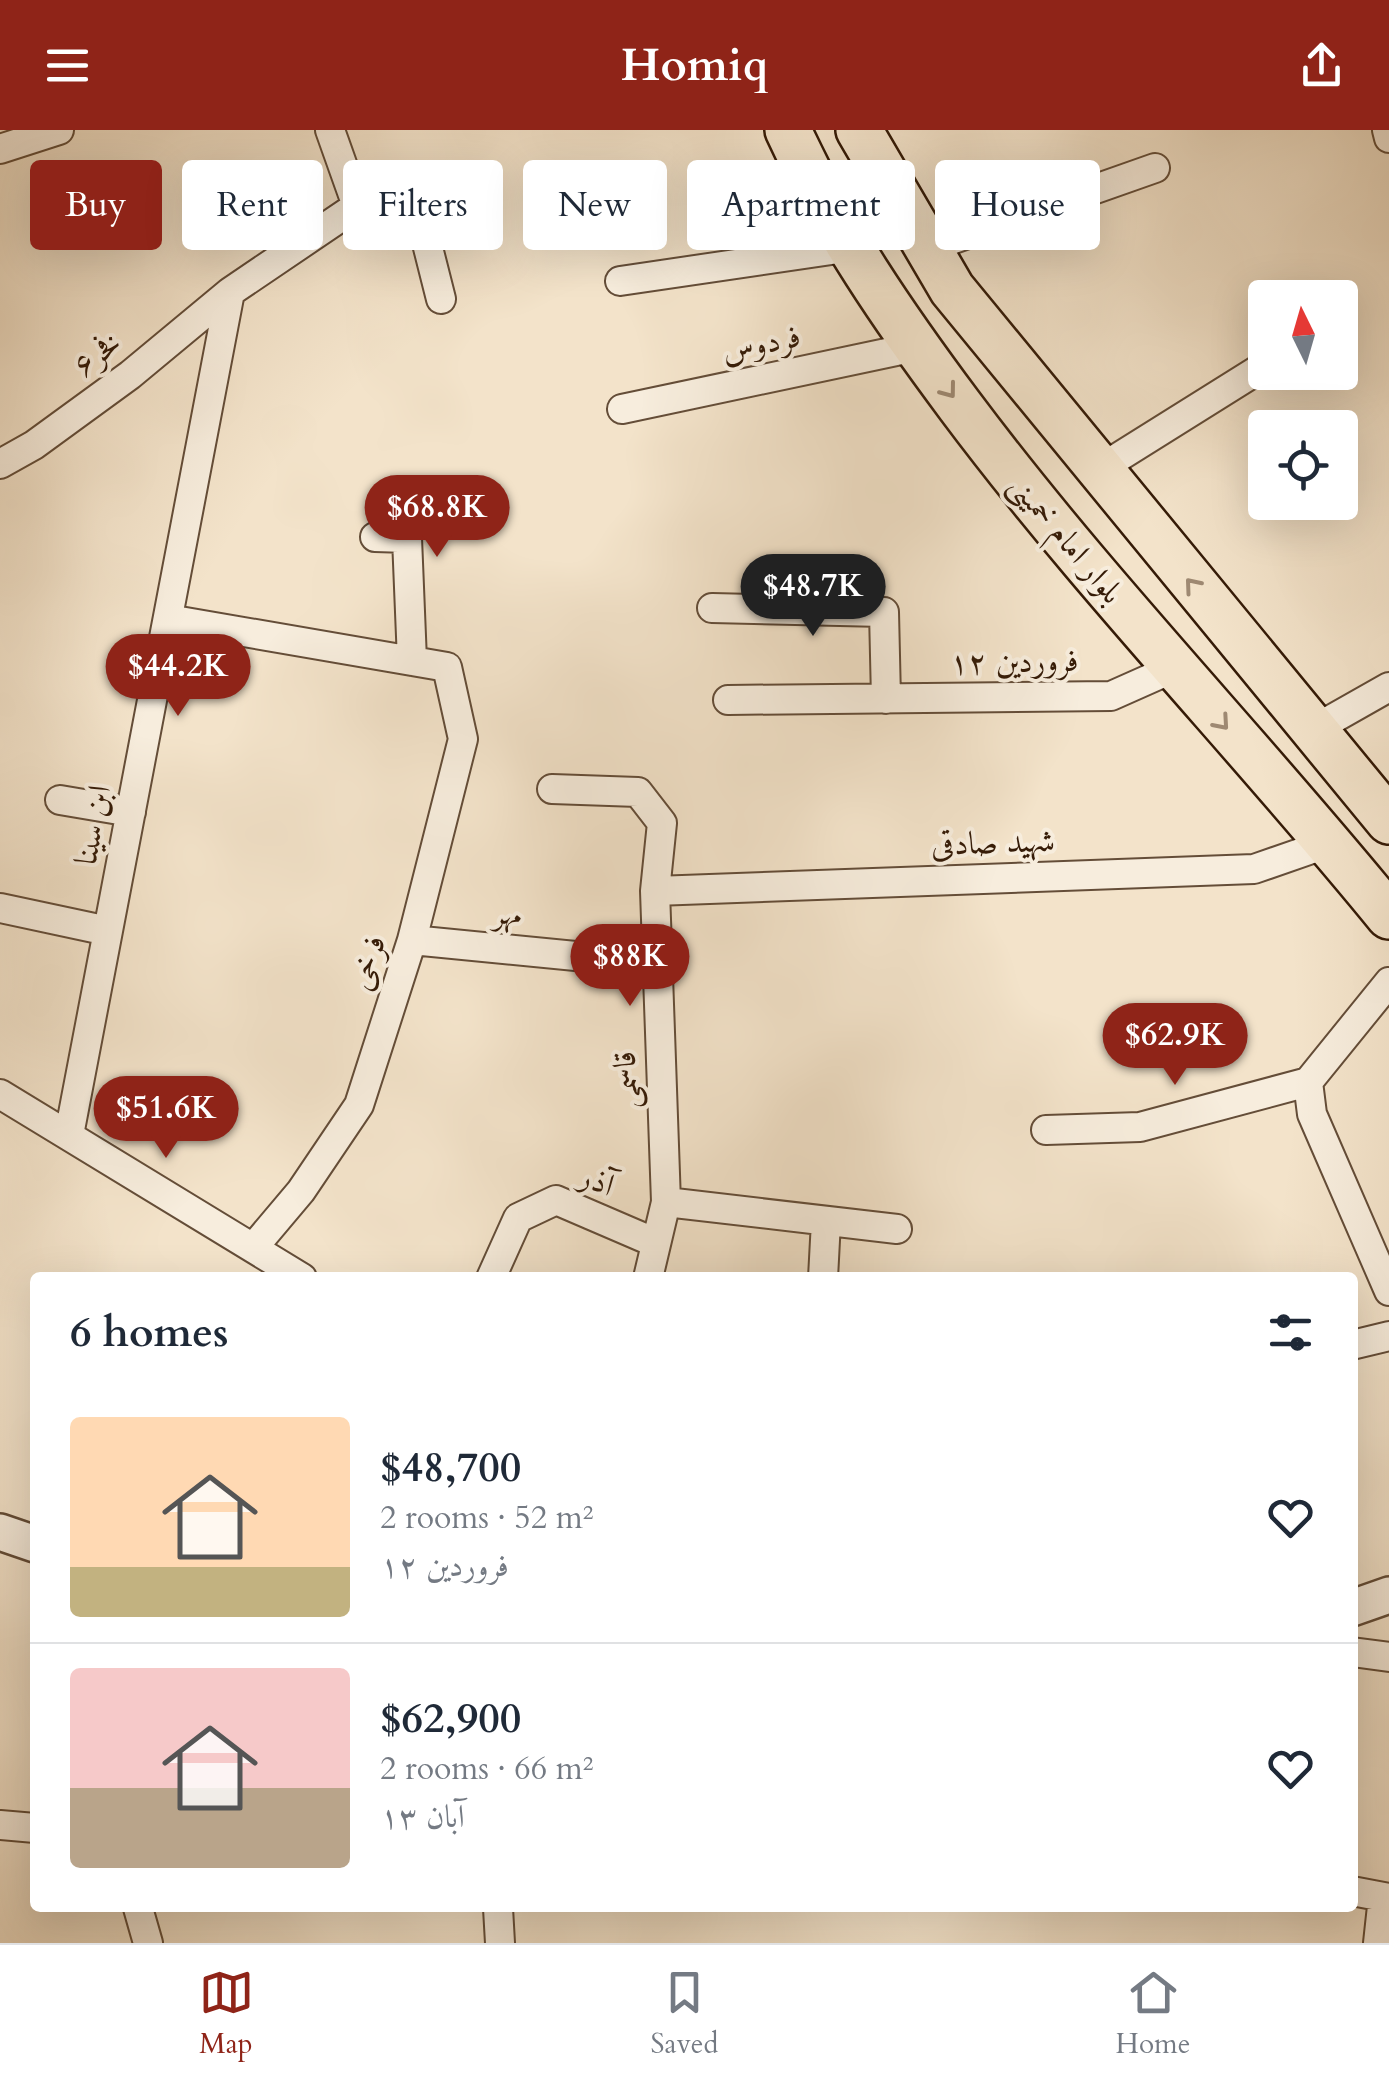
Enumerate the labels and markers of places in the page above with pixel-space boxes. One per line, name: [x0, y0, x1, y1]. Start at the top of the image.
pin: $68.8K: [356, 475, 518, 560]
pin: $48.7K: [732, 554, 894, 639]
pin: $44.2K: [97, 634, 259, 719]
pin: $88K: [571, 924, 689, 1009]
pin: $62.9K: [1094, 1003, 1256, 1088]
pin: $51.6K: [85, 1076, 247, 1161]

